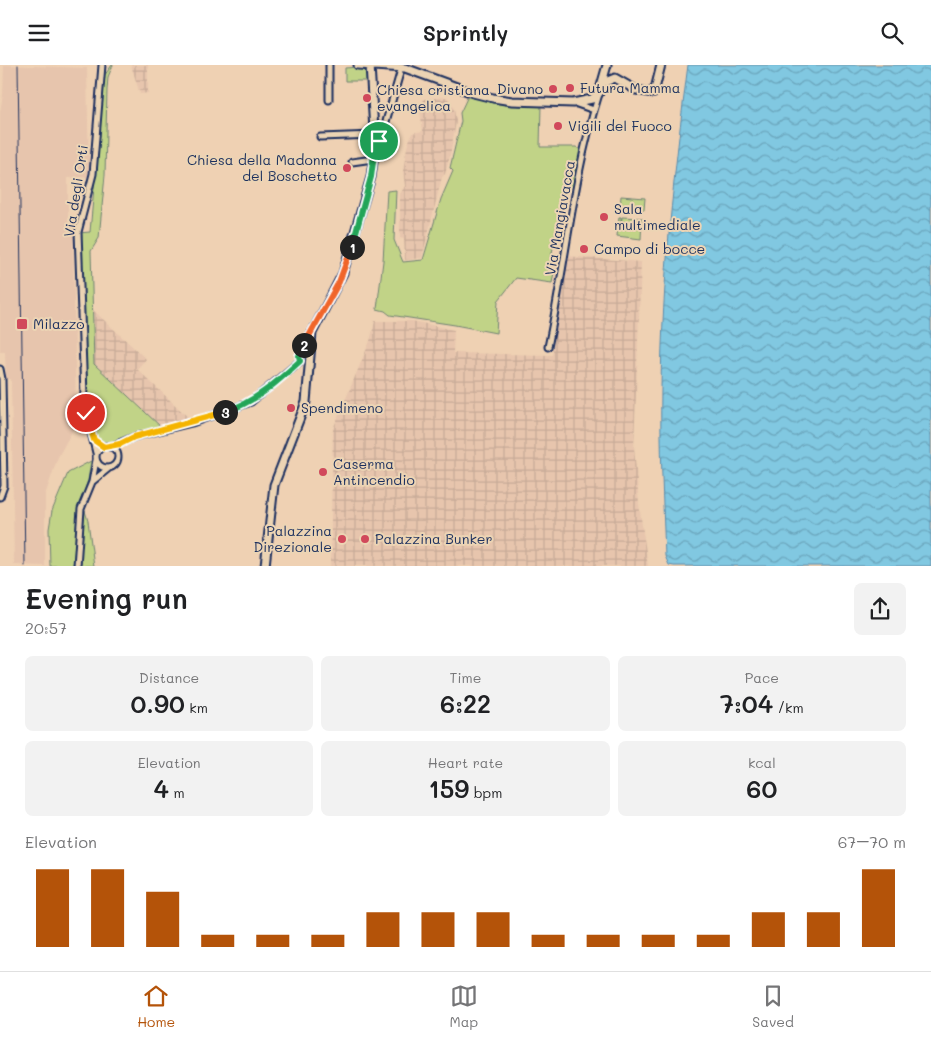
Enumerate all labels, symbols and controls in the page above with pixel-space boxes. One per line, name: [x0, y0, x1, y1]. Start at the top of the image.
text: Sprintly: [423, 18, 508, 47]
icon: menu: [25, 19, 53, 47]
icon: search: [878, 19, 906, 47]
place label: Futura Mamma: [580, 78, 680, 97]
place label: Divano: [497, 79, 543, 98]
place label: Chiesa cristiana evangelica: [377, 80, 490, 115]
marker: Futura Mamma: [564, 82, 576, 94]
marker: Divano: [547, 83, 559, 95]
marker: Chiesa cristiana evangelica: [361, 92, 373, 104]
place label: Vigili del Fuoco: [568, 116, 672, 135]
pin: [358, 120, 400, 162]
marker: Vigili del Fuoco: [552, 120, 564, 132]
icon: arrive: [365, 127, 393, 155]
street label: Via degli Orti: [59, 144, 92, 238]
place label: Chiesa della Madonna del Boschetto: [187, 150, 337, 185]
street label: Via Mangiavacca: [540, 159, 579, 277]
marker: Chiesa della Madonna del Boschetto: [341, 162, 353, 174]
place label: Sala multimediale: [614, 199, 701, 234]
marker: Sala multimediale: [598, 211, 610, 223]
pin: 1: [340, 235, 364, 259]
text: 1: [349, 238, 356, 257]
place label: Campo di bocce: [594, 239, 705, 258]
marker: Campo di bocce: [578, 243, 590, 255]
place label: Milazzo: [33, 314, 85, 333]
marker: Milazzo: [15, 317, 29, 331]
pin: 2: [292, 333, 316, 357]
text: 2: [301, 336, 308, 355]
pin: [65, 392, 107, 434]
place label: Spendimeno: [301, 398, 383, 417]
icon: check: [72, 399, 100, 427]
pin: 3: [212, 399, 238, 425]
marker: Spendimeno: [285, 402, 297, 414]
text: 3: [221, 403, 230, 422]
place label: Caserma Antincendio: [333, 454, 415, 489]
marker: Caserma Antincendio: [317, 466, 329, 478]
place label: Palazzina Direzionale: [253, 521, 332, 556]
place label: Palazzina Bunker: [375, 529, 493, 548]
marker: Palazzina Direzionale: [336, 533, 348, 545]
marker: Palazzina Bunker: [359, 533, 371, 545]
text: Evening run: [25, 580, 188, 616]
button: share: [854, 583, 906, 635]
text: 20:57: [25, 617, 67, 638]
text: Distance: [139, 668, 199, 687]
text: Time: [450, 668, 481, 687]
text: Pace: [745, 668, 779, 687]
text: 0.90: [130, 687, 185, 719]
text: 6:22: [440, 687, 491, 719]
text: 7:04: [720, 687, 773, 719]
text: km: [185, 698, 208, 717]
text: /km: [773, 698, 804, 717]
text: Elevation: [138, 753, 201, 772]
text: Heart rate: [428, 753, 503, 772]
text: kcal: [748, 753, 776, 772]
text: 4: [154, 772, 169, 804]
text: 159: [429, 772, 469, 804]
text: 60: [746, 772, 777, 804]
text: m: [169, 783, 185, 802]
text: bpm: [469, 783, 502, 802]
text: Elevation: [25, 831, 97, 852]
text: 67–70 m: [838, 831, 906, 852]
tab: Home: [137, 982, 175, 1031]
tab: Map: [450, 982, 478, 1031]
tab: Saved: [752, 982, 794, 1031]

